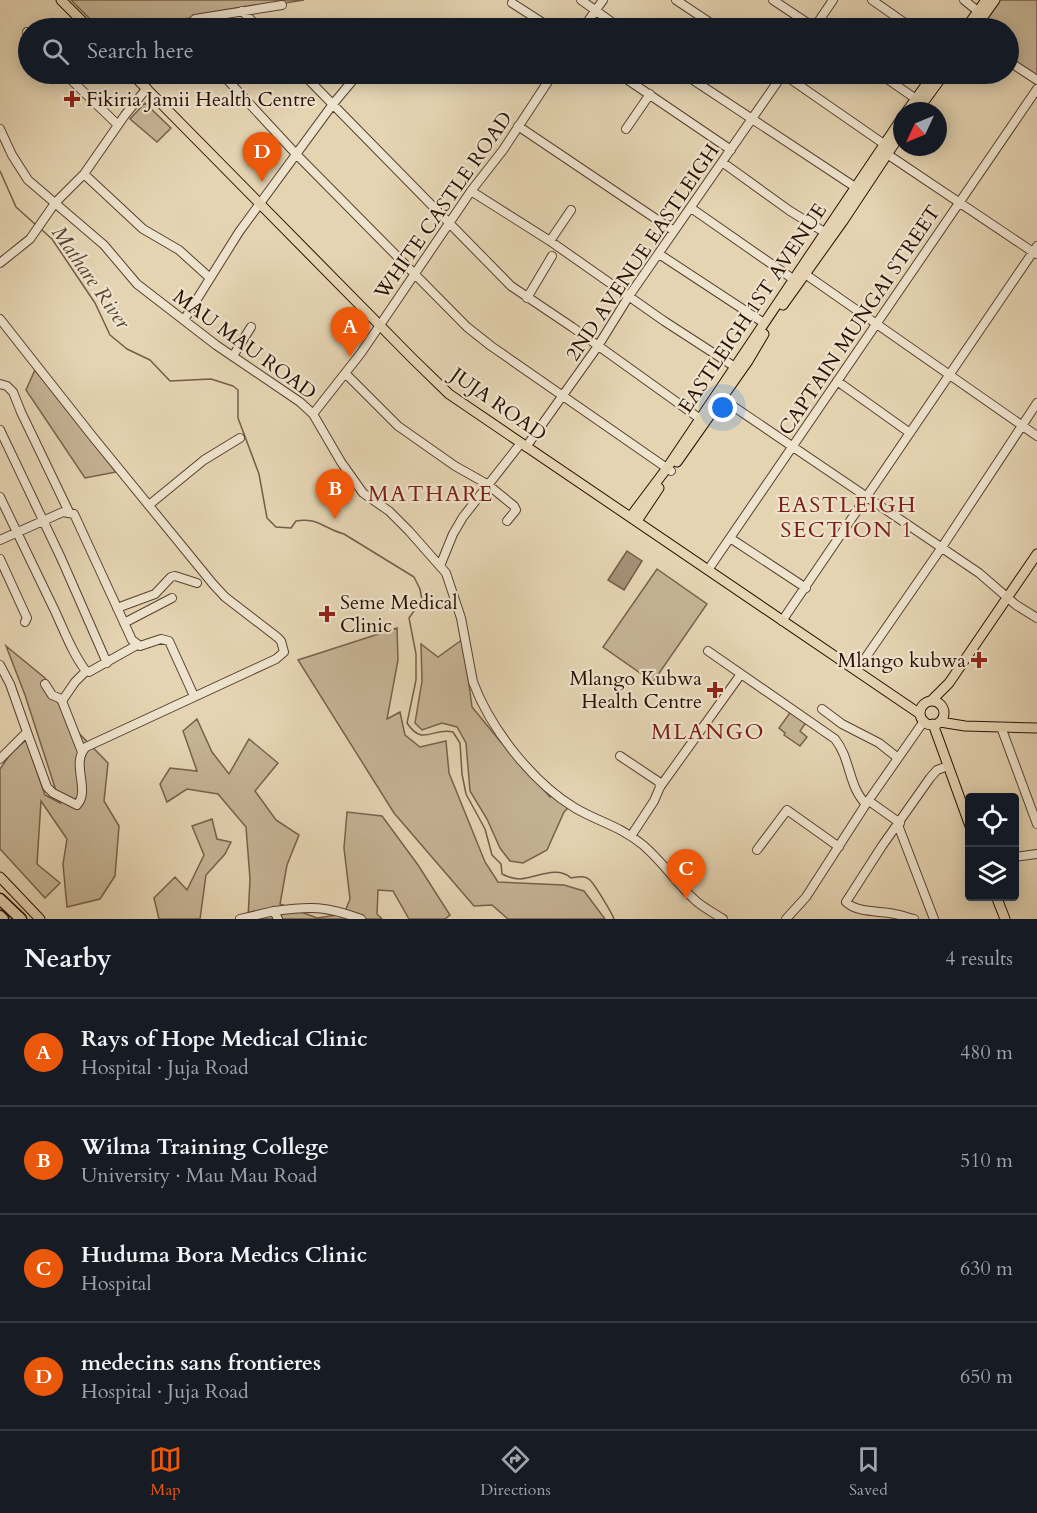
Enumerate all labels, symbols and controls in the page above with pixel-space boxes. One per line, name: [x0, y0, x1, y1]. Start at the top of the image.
search box: [18, 18, 1019, 84]
icon: search: [39, 35, 72, 68]
text: Search here: [87, 36, 194, 66]
place label: Fikiria Jamii Health Centre: [86, 86, 316, 113]
marker: Fikiria Jamii Health Centre: [63, 90, 81, 108]
north arrow: [893, 102, 947, 156]
street label: WHITE CASTLE ROAD: [368, 106, 519, 305]
pin: D: [242, 132, 282, 182]
street label: 2ND AVENUE EASTLEIGH: [560, 138, 725, 366]
street label: EASTLEIGH 1ST AVENUE: [672, 198, 833, 419]
street label: CAPTAIN MUNGAI STREET: [772, 200, 947, 441]
water label: Mathare River: [44, 220, 137, 336]
street label: MAU MAU ROAD: [168, 283, 322, 406]
pin: A: [330, 308, 370, 357]
street label: JUJA ROAD: [443, 360, 552, 447]
your location: [708, 393, 737, 422]
pin: B: [316, 470, 354, 519]
district label: MATHARE: [368, 479, 494, 509]
district label: EASTLEIGH SECTION 1: [777, 490, 917, 545]
place label: Seme Medical Clinic: [340, 589, 458, 639]
marker: Seme Medical Clinic: [318, 605, 336, 623]
place label: Mlango kubwa: [838, 647, 966, 674]
marker: Mlango kubwa: [970, 651, 988, 669]
place label: Mlango Kubwa Health Centre: [569, 665, 702, 715]
marker: Mlango Kubwa Health Centre: [706, 681, 724, 699]
district label: MLANGO: [651, 717, 765, 747]
map controls: [965, 793, 1019, 901]
button: locate: [965, 793, 1019, 847]
button: layers: [965, 847, 1019, 901]
pin: C: [666, 850, 706, 899]
text: Nearby: [24, 941, 112, 976]
text: 4 results: [945, 945, 1013, 972]
text: Rays of Hope Medical Clinic: [81, 1024, 368, 1054]
text: A: [36, 1039, 51, 1066]
text: 480 m: [960, 1039, 1013, 1066]
text: Hospital · Juja Road: [81, 1054, 249, 1081]
text: Wilma Training College: [81, 1132, 329, 1162]
text: B: [36, 1147, 51, 1174]
text: 510 m: [960, 1147, 1013, 1174]
text: University · Mau Mau Road: [81, 1162, 317, 1189]
text: Huduma Bora Medics Clinic: [81, 1240, 367, 1270]
text: C: [36, 1255, 51, 1282]
text: 630 m: [960, 1255, 1013, 1282]
text: Hospital: [81, 1270, 152, 1297]
text: medecins sans frontieres: [81, 1348, 321, 1378]
text: D: [35, 1363, 52, 1390]
text: 650 m: [960, 1363, 1013, 1390]
text: Hospital · Juja Road: [81, 1378, 249, 1405]
tab: Map: [149, 1443, 182, 1501]
tab: Directions: [480, 1443, 551, 1501]
tab: Saved: [849, 1443, 888, 1501]

